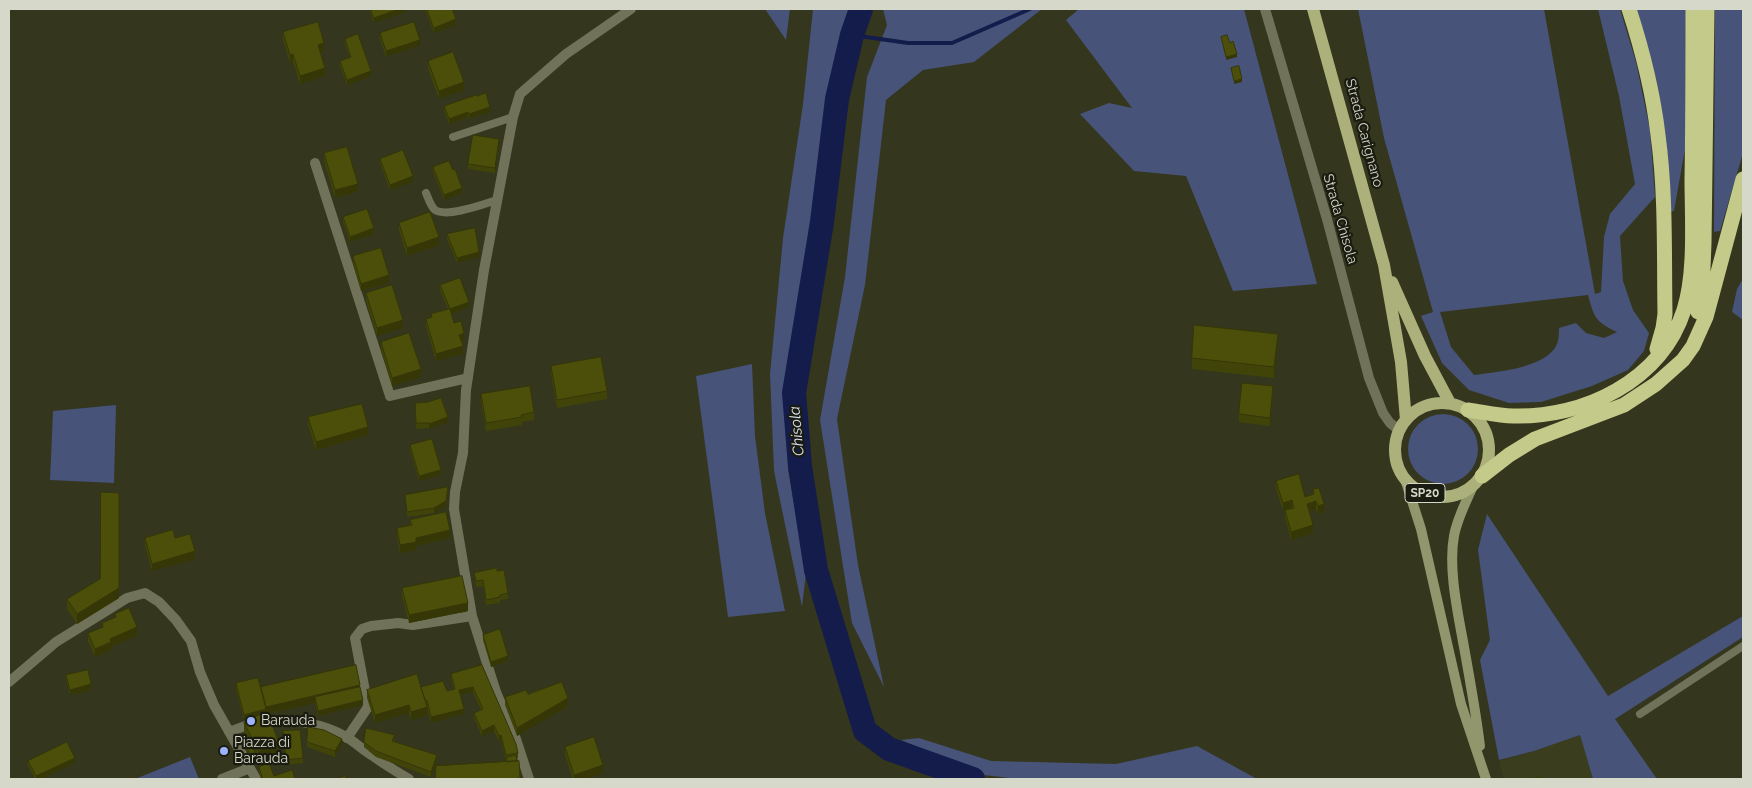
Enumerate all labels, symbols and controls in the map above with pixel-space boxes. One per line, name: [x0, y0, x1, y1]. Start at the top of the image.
street label: Strada Carignano: [1341, 77, 1387, 189]
street label: Strada Chisola: [1319, 172, 1361, 266]
water label: Chisola: [786, 405, 808, 457]
road number: SP20: [1405, 483, 1445, 502]
place label: Barauda: [261, 713, 315, 729]
marker: Barauda: [245, 715, 257, 727]
place label: Piazza di Barauda: [234, 735, 290, 768]
marker: Piazza di Barauda: [218, 745, 230, 757]

